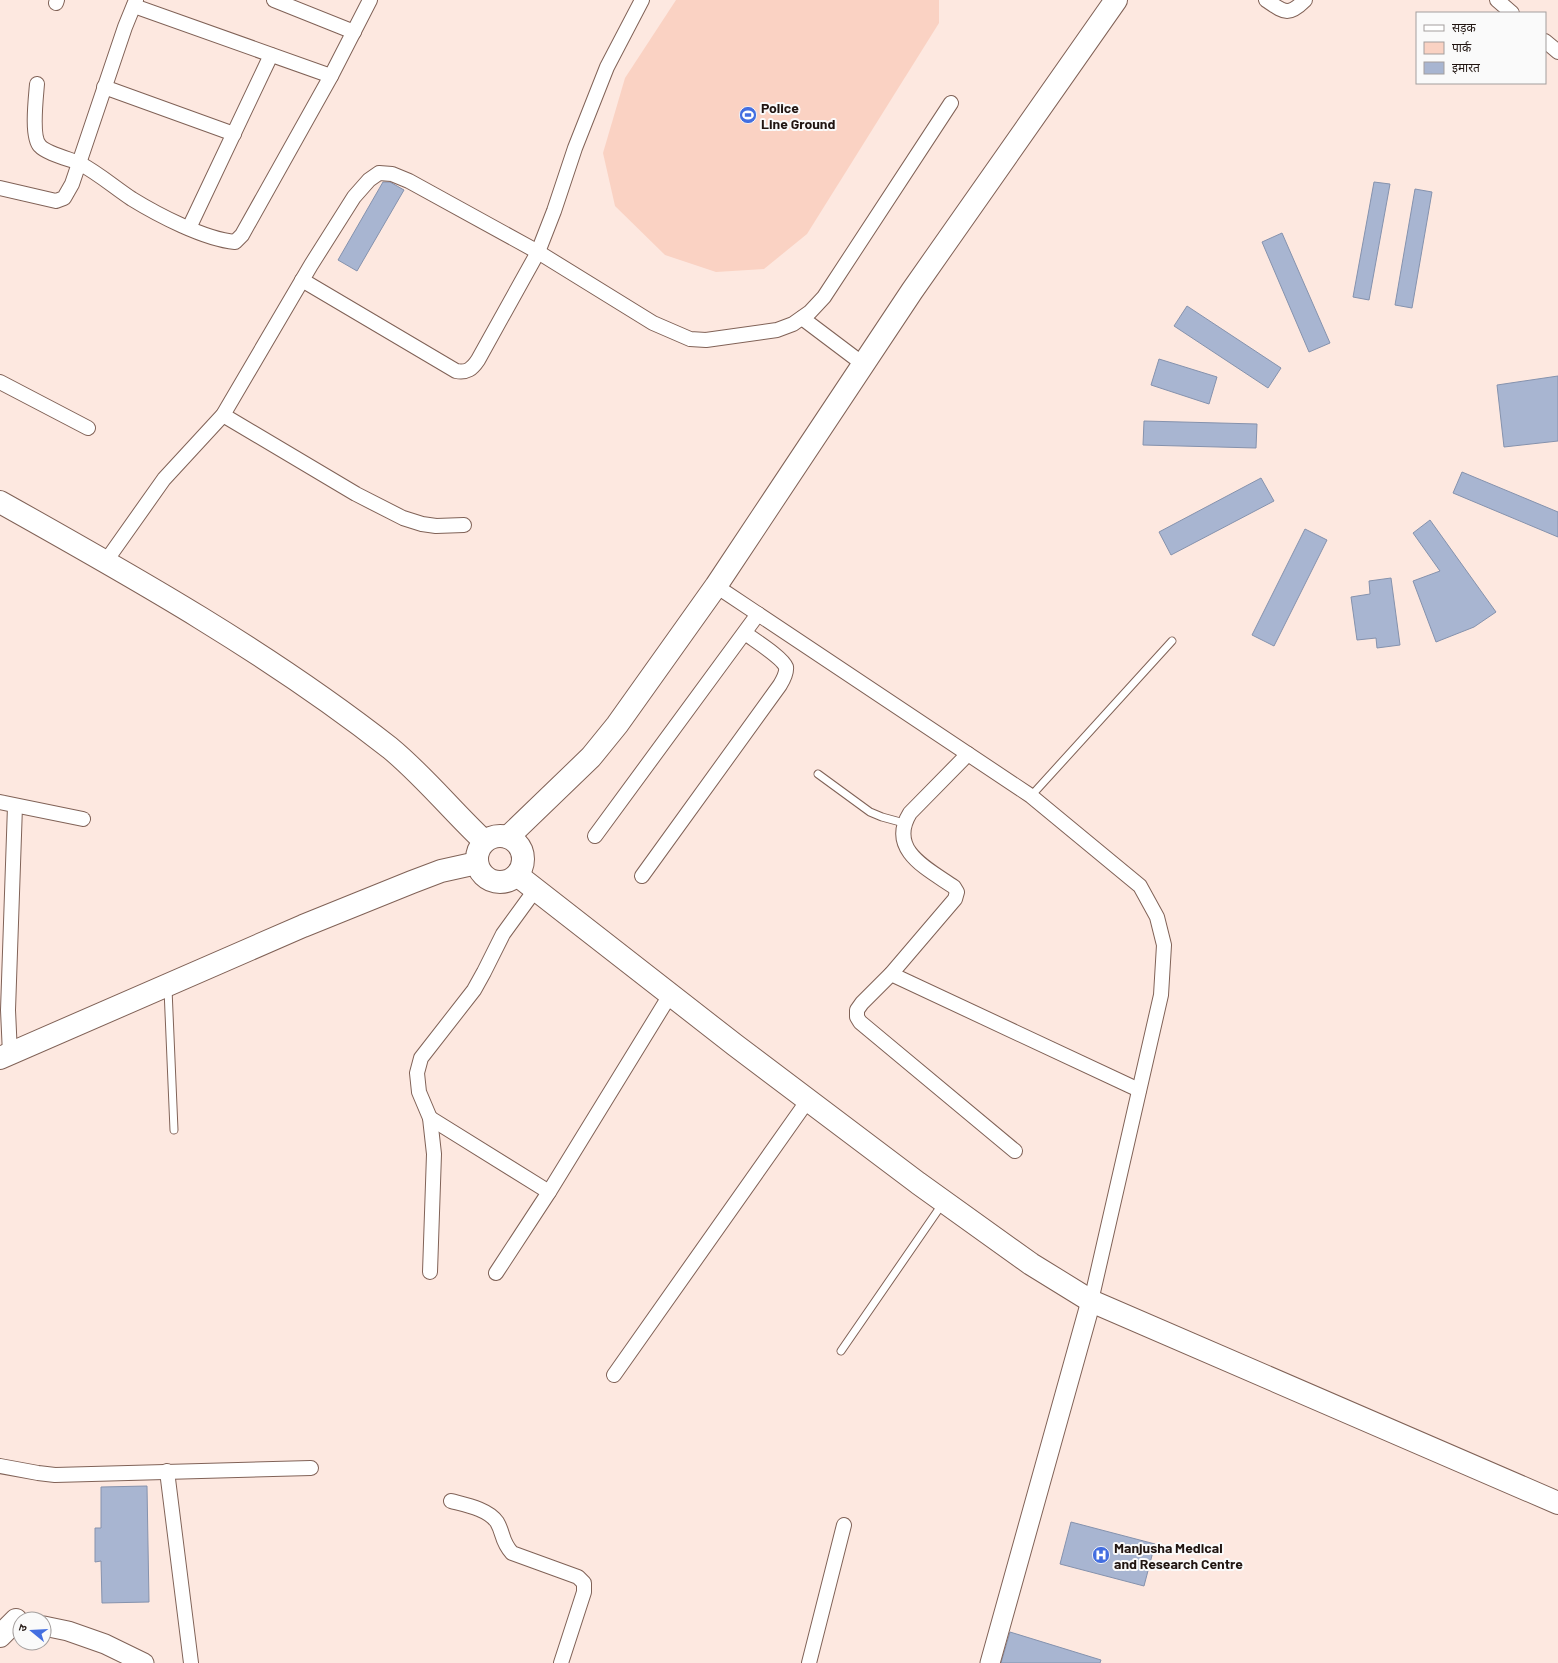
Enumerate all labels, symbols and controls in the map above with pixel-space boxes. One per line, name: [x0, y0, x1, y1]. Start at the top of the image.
legend: [1416, 12, 1546, 84]
text: सड़क: [1452, 20, 1477, 35]
text: पार्क: [1452, 40, 1472, 54]
text: इमारत: [1452, 60, 1481, 75]
place label: Police Line Ground: [761, 99, 835, 132]
sports icon: Police Line Ground: [738, 105, 758, 125]
place label: Manjusha Medical and Research Centre: [1114, 1539, 1243, 1572]
hospital icon: Manjusha Medical and Research Centre: [1091, 1545, 1111, 1565]
north arrow: [12, 1611, 52, 1651]
text: उ: [15, 1622, 29, 1633]

